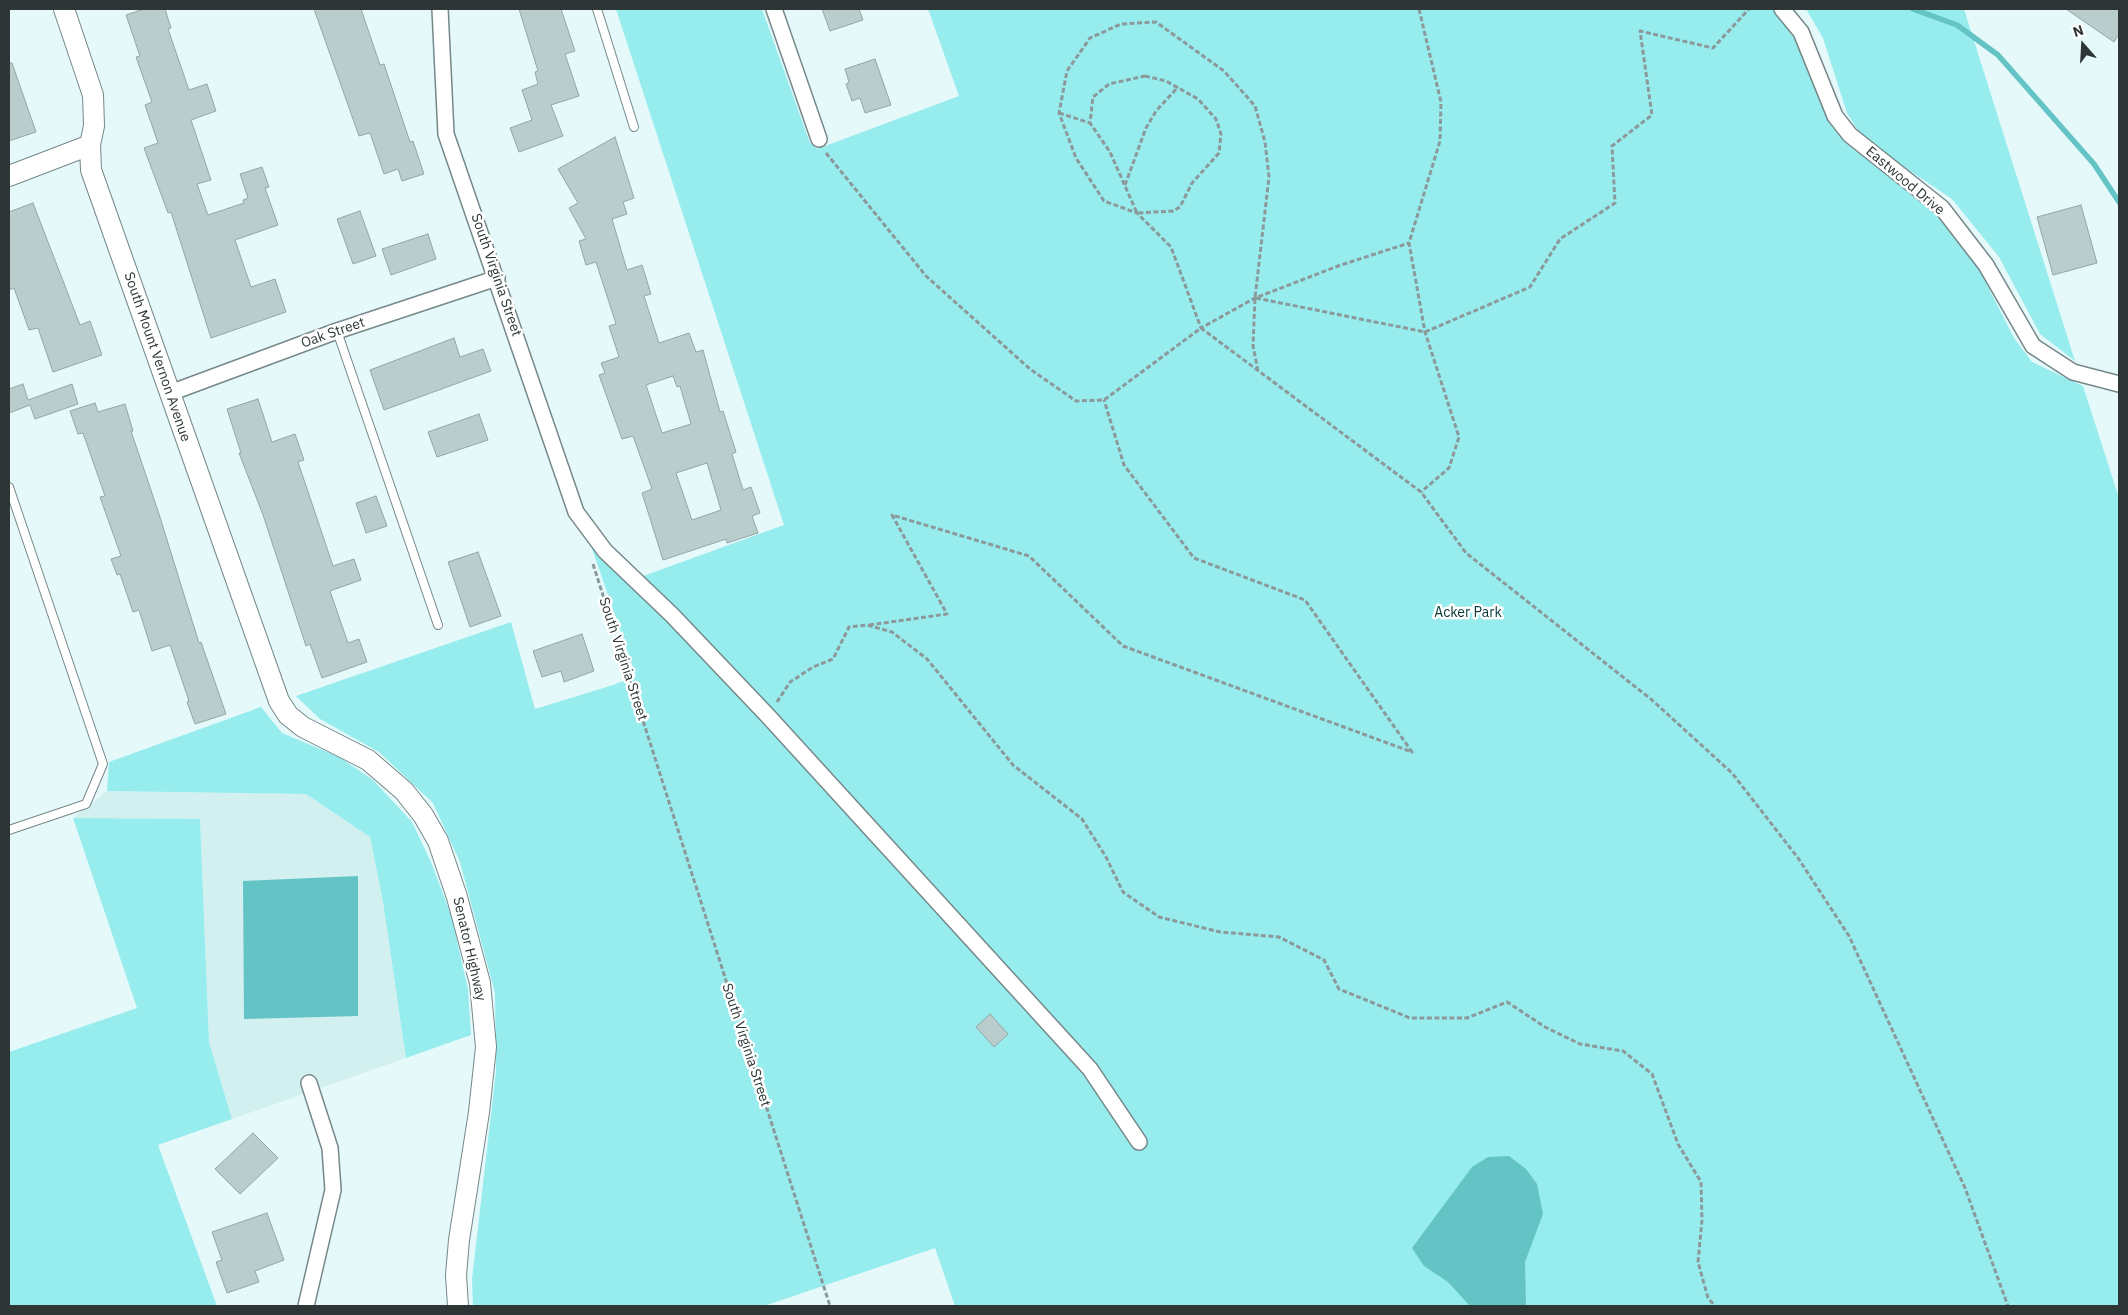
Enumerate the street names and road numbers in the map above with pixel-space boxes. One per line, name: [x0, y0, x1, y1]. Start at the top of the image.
street label: Eastwood Drive: [1862, 143, 1948, 219]
street label: South Virginia Street: [467, 212, 525, 338]
street label: South Mount Vernon Avenue: [120, 270, 194, 444]
street label: Oak Street: [299, 314, 367, 352]
street label: South Virginia Street: [595, 595, 651, 723]
street label: Senator Highway: [449, 895, 489, 1003]
street label: South Virginia Street: [718, 981, 774, 1109]

